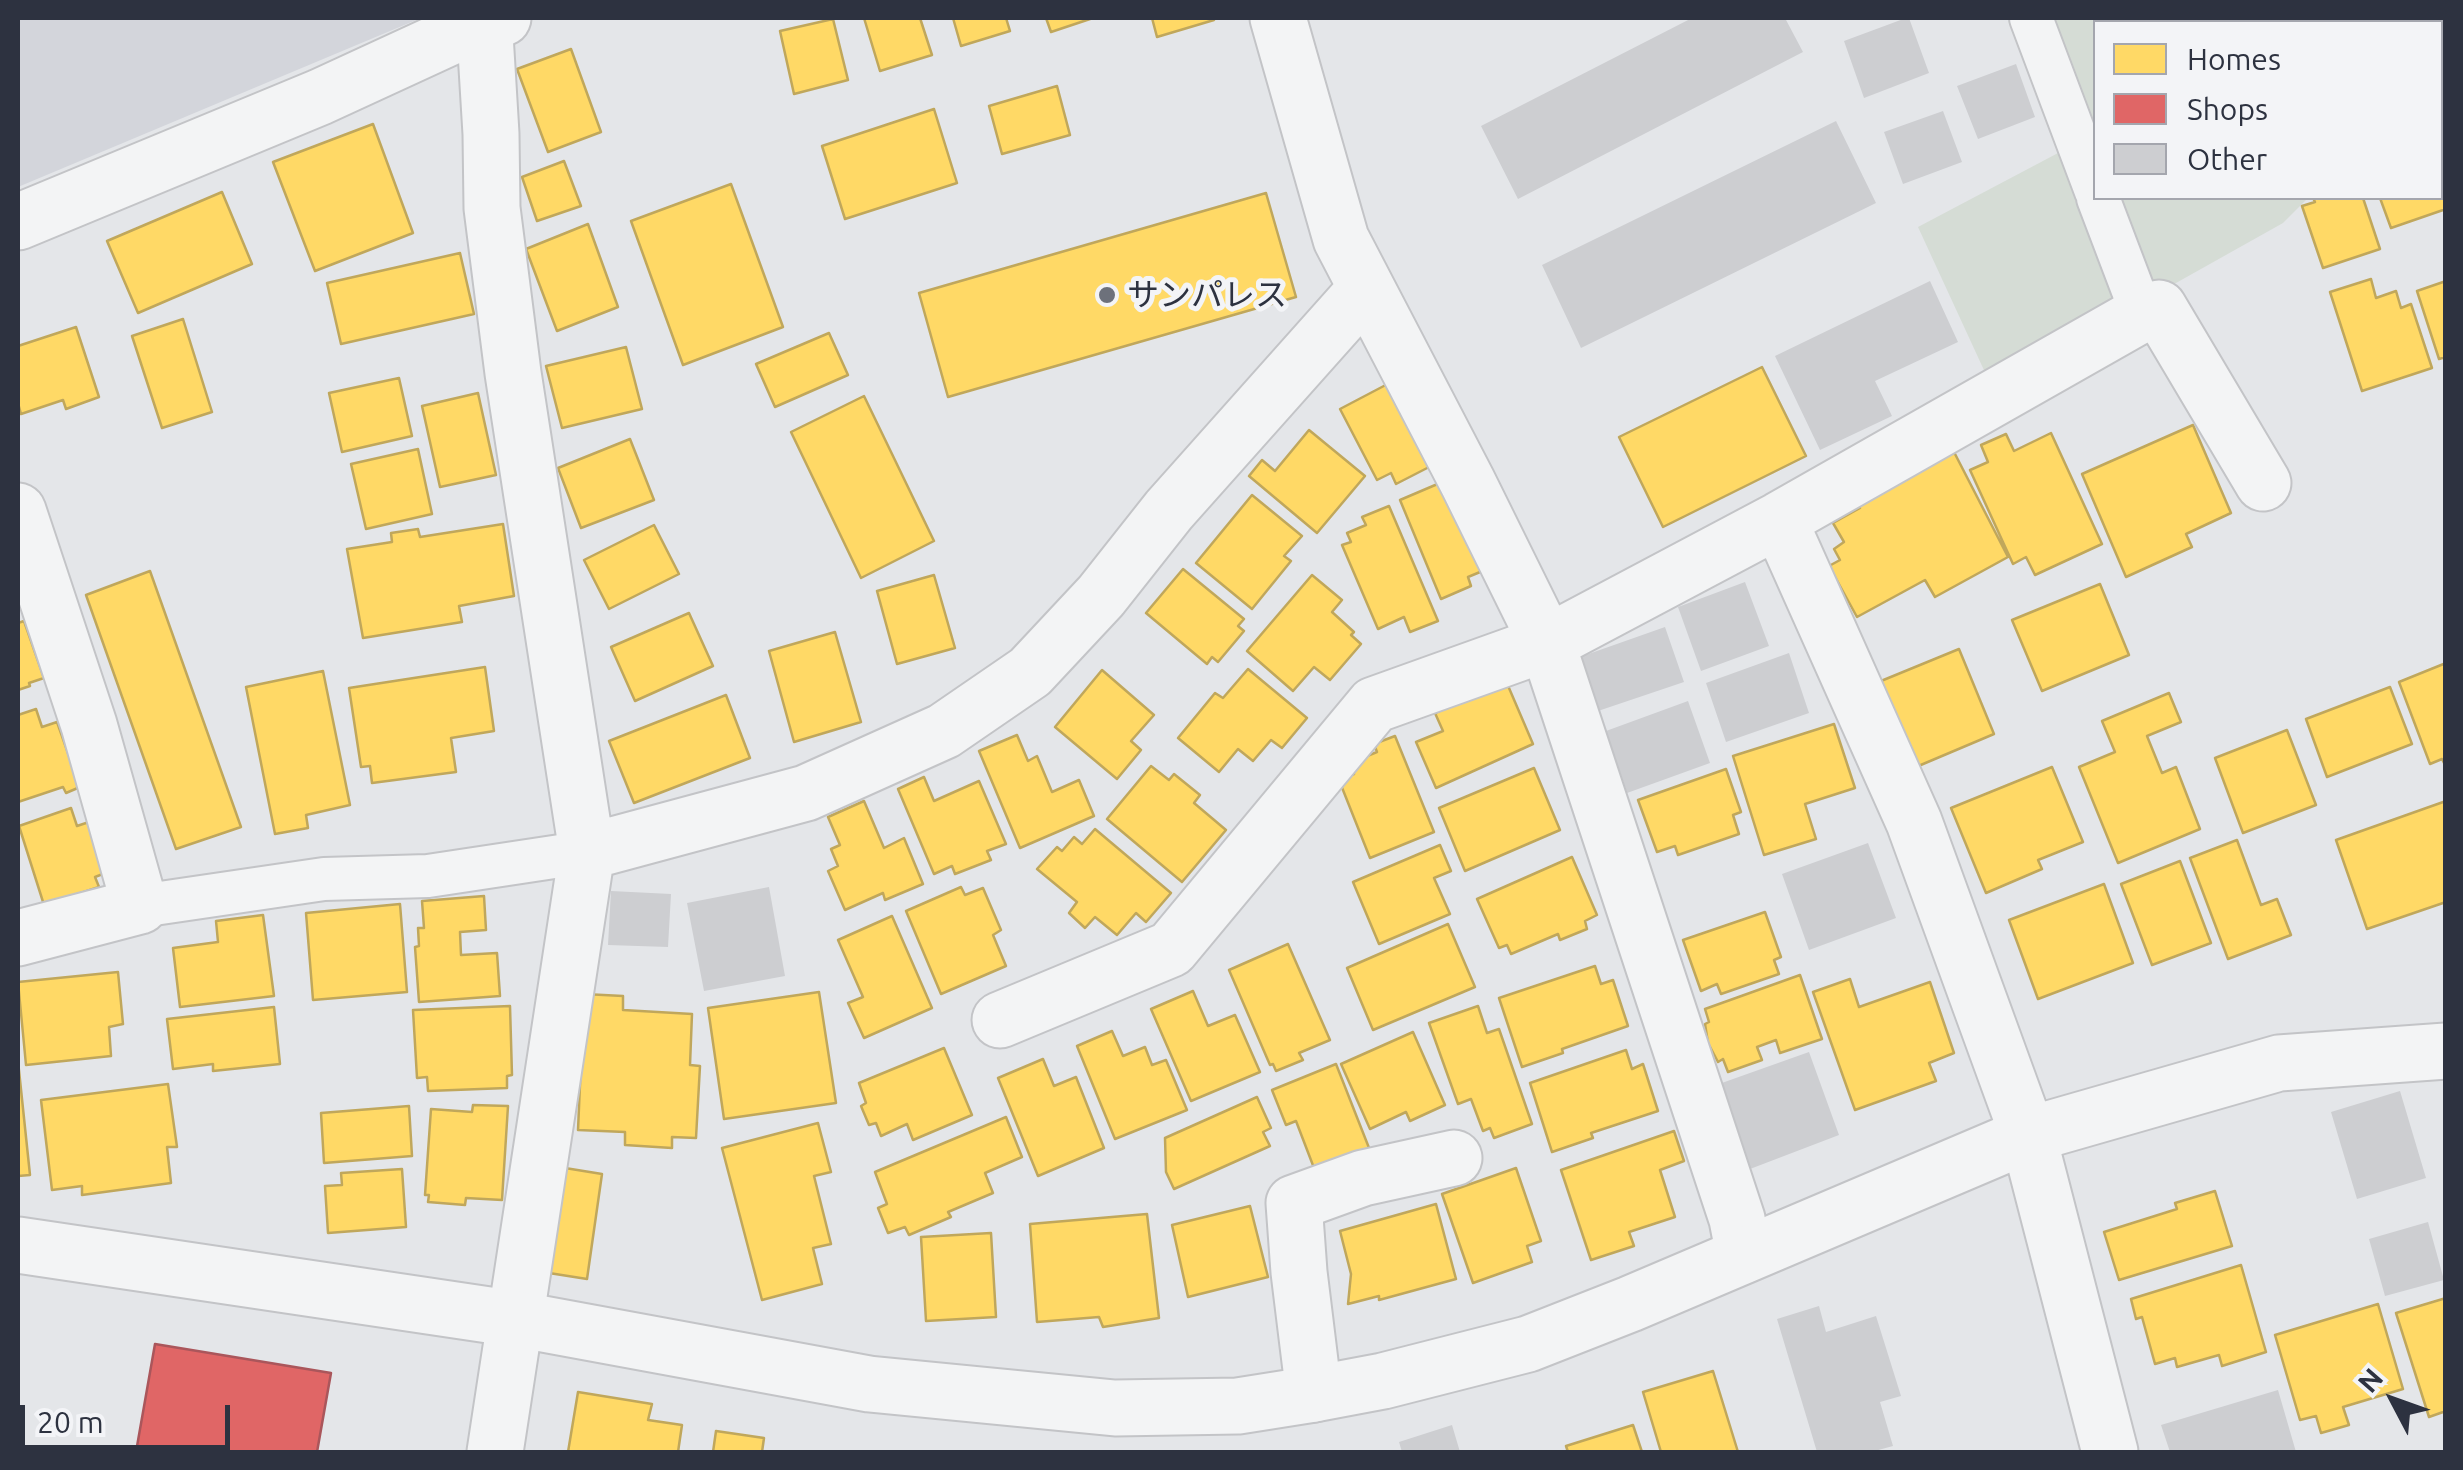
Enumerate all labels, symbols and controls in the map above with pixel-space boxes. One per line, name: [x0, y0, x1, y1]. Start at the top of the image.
legend: [2093, 20, 2443, 200]
text: Homes: [2187, 42, 2281, 76]
text: Shops: [2187, 92, 2268, 126]
text: Other: [2187, 142, 2267, 176]
place label: サンパレス: [1127, 276, 1287, 314]
marker: サンパレス: [1096, 284, 1118, 306]
north arrow: [2343, 1350, 2443, 1450]
text: N: [2351, 1362, 2389, 1398]
scale bar: [25, 1385, 235, 1447]
text: 20 m: [37, 1405, 104, 1439]

